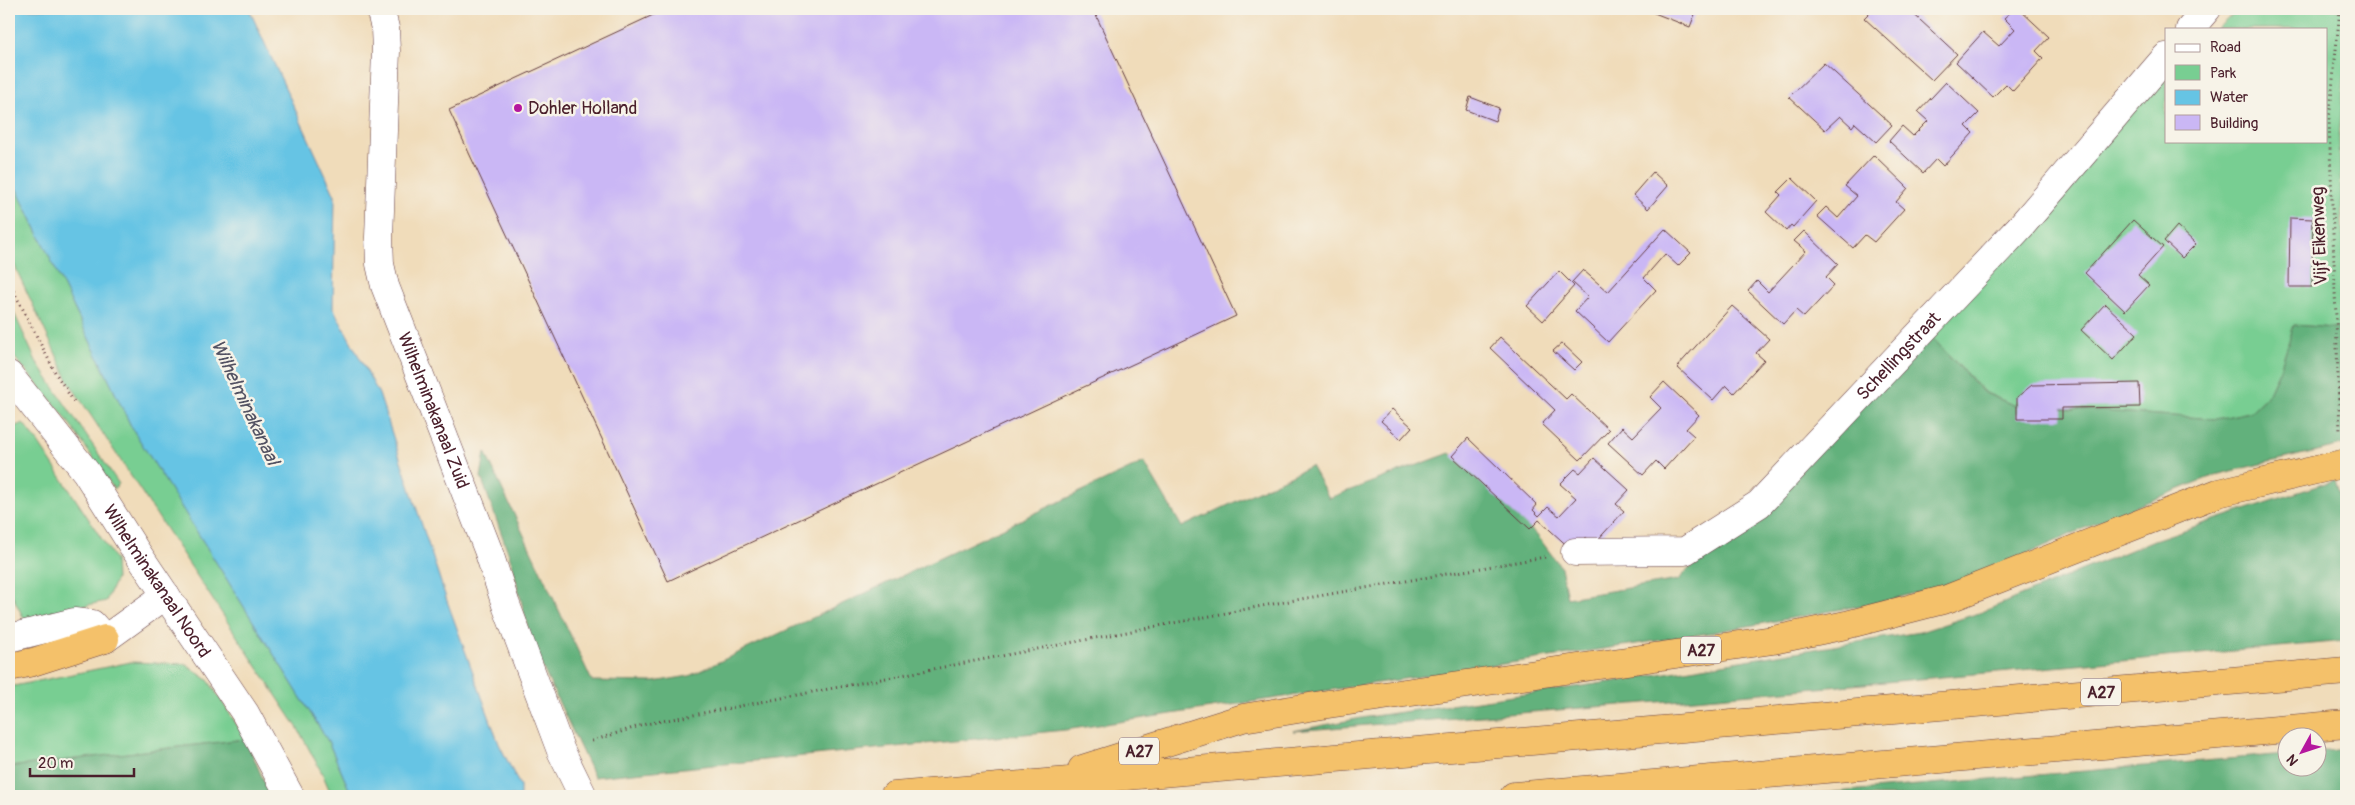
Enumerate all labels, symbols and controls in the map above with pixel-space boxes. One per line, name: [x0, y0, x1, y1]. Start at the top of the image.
legend: [2165, 28, 2328, 142]
text: Road: [2210, 38, 2241, 57]
text: Park: [2210, 64, 2237, 83]
text: Water: [2210, 88, 2249, 107]
place label: Dohler Holland: [528, 97, 637, 120]
marker: Dohler Holland: [512, 102, 524, 114]
text: Building: [2210, 114, 2258, 133]
street label: Vijf Eikenweg: [2306, 186, 2333, 286]
street label: Schellingstraat: [1852, 307, 1946, 405]
street label: Wilhelminakanaal Zuid: [392, 329, 474, 492]
water label: Wilhelminakanaal: [206, 336, 286, 471]
street label: Wilhelminakanaal Noord: [98, 500, 216, 662]
road number: A27: [1681, 636, 1721, 664]
road number: A27: [2081, 679, 2121, 706]
north arrow: [2278, 728, 2328, 778]
road number: A27: [1119, 738, 1159, 764]
scale bar: [30, 745, 134, 777]
text: N: [2283, 751, 2302, 769]
text: 20 m: [38, 754, 73, 773]

